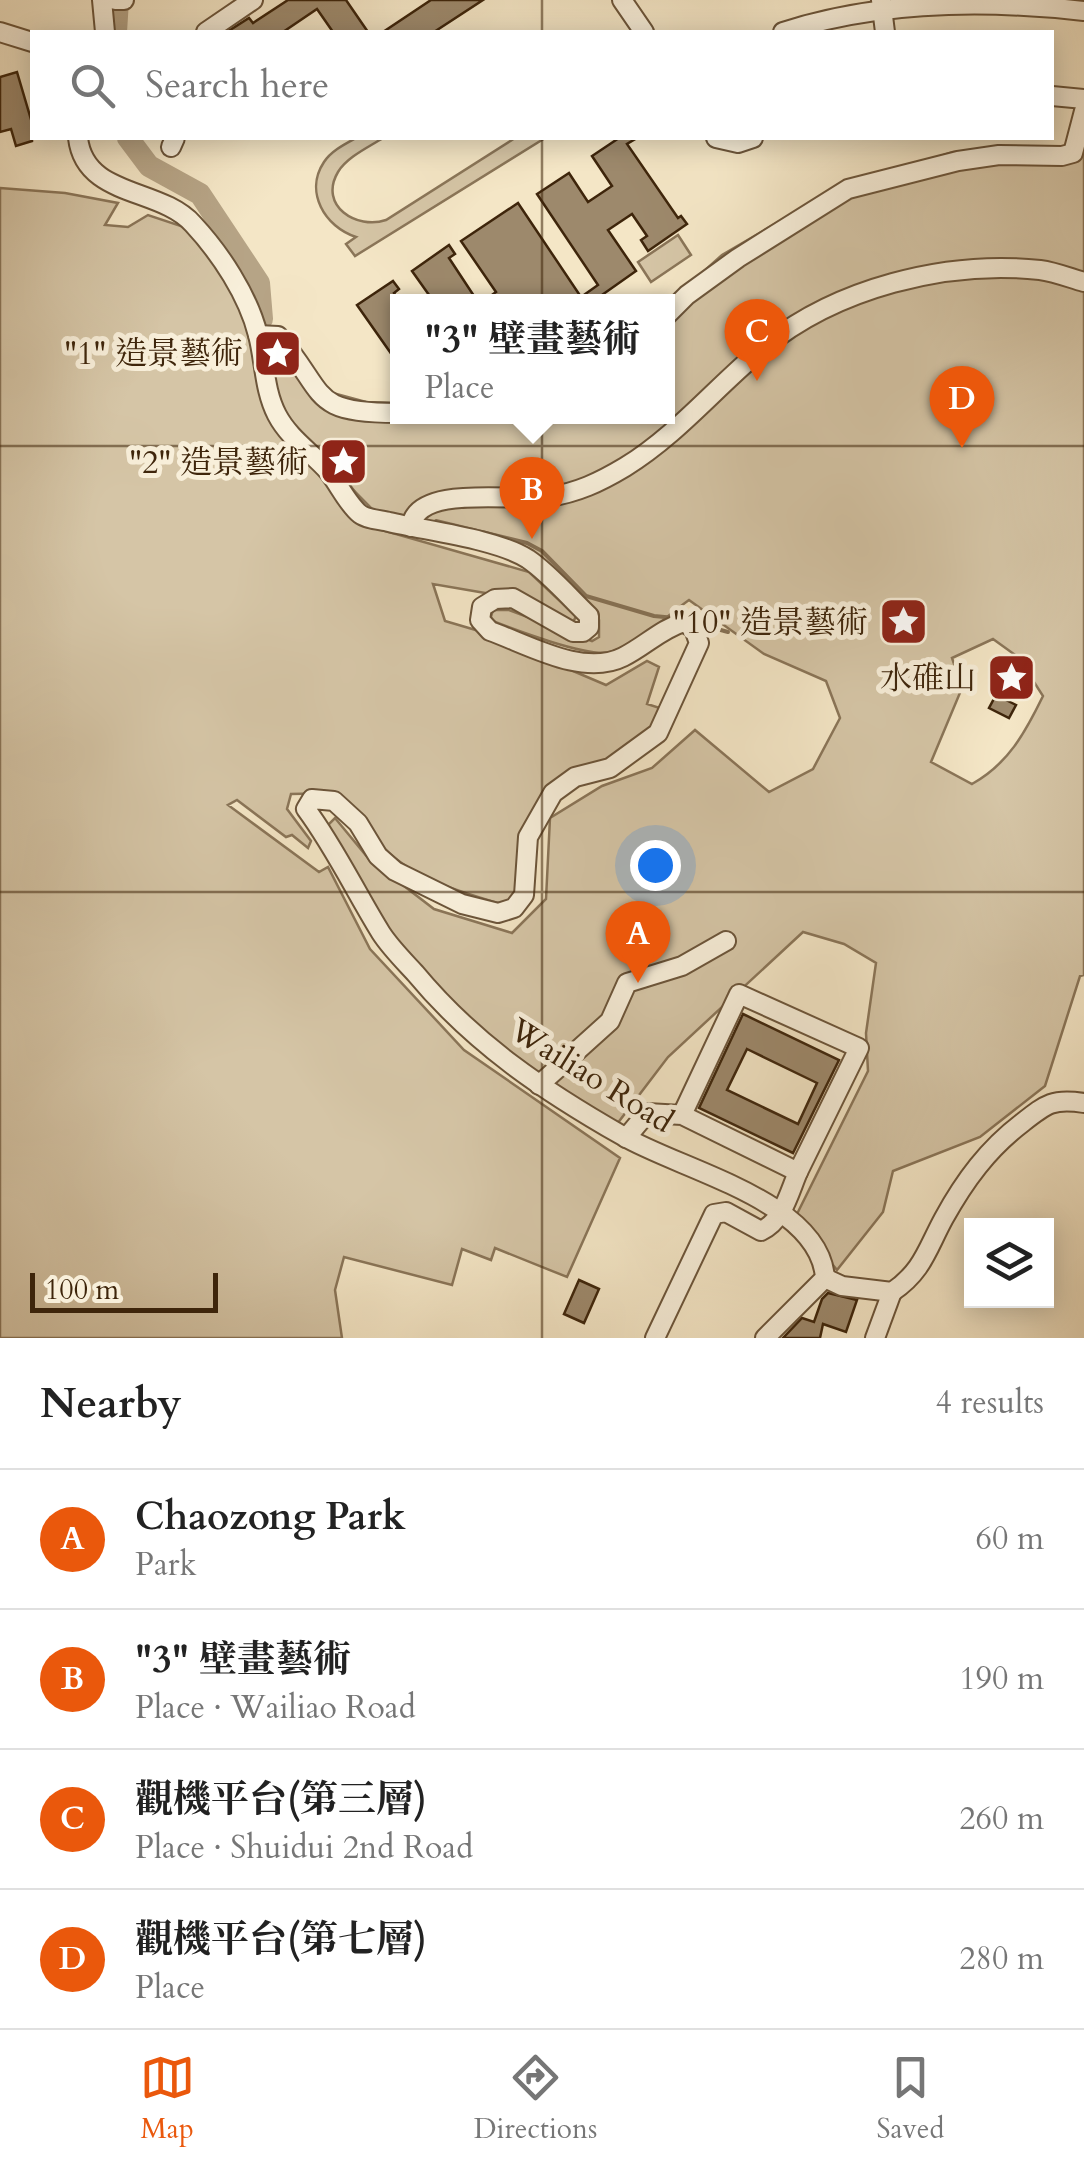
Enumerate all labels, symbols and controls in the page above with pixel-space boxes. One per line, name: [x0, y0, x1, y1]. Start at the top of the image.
search box: [30, 30, 1054, 140]
icon: search: [65, 58, 120, 113]
text: Search here: [145, 59, 329, 111]
popup: [390, 294, 675, 424]
pin: C: [724, 298, 790, 381]
text: "3" 壁畫藝術: [424, 314, 641, 366]
place icon: "1" 造景藝術: [252, 327, 304, 379]
place label: "1" 造景藝術: [64, 332, 243, 376]
text: Place: [424, 366, 494, 410]
pin: D: [930, 366, 994, 448]
place icon: "2" 造景藝術: [317, 436, 369, 488]
place label: "2" 造景藝術: [129, 441, 308, 485]
pin: B: [500, 456, 564, 539]
place icon: "10" 造景藝術: [877, 596, 929, 648]
place label: "10" 造景藝術: [673, 601, 868, 645]
place icon: 水碓山: [985, 652, 1037, 704]
place label: 水碓山: [880, 657, 976, 701]
your location: [630, 840, 681, 891]
pin: A: [606, 900, 670, 983]
street label: Wailiao Road: [500, 1008, 682, 1144]
map controls: [964, 1218, 1054, 1308]
button: layers: [964, 1218, 1054, 1308]
scale bar: [30, 1268, 218, 1312]
text: 100 m: [45, 1271, 119, 1309]
text: Nearby: [40, 1375, 182, 1432]
text: 4 results: [936, 1381, 1044, 1425]
text: Chaozong Park: [135, 1491, 406, 1543]
text: A: [60, 1517, 85, 1561]
text: 60 m: [976, 1517, 1044, 1561]
text: Park: [135, 1543, 197, 1587]
text: "3" 壁畫藝術: [135, 1634, 351, 1686]
text: B: [61, 1657, 84, 1701]
text: 190 m: [959, 1657, 1044, 1701]
text: Place · Wailiao Road: [135, 1686, 416, 1730]
text: 觀機平台(第三層): [135, 1774, 427, 1826]
text: C: [60, 1797, 85, 1841]
text: 260 m: [959, 1797, 1044, 1841]
text: Place · Shuidui 2nd Road: [135, 1826, 473, 1870]
text: 觀機平台(第七層): [135, 1914, 427, 1966]
text: D: [59, 1937, 86, 1981]
text: 280 m: [959, 1937, 1044, 1981]
text: Place: [135, 1966, 205, 2010]
tab: Map: [140, 2050, 195, 2148]
tab: Directions: [474, 2050, 597, 2148]
tab: Saved: [876, 2050, 944, 2148]

